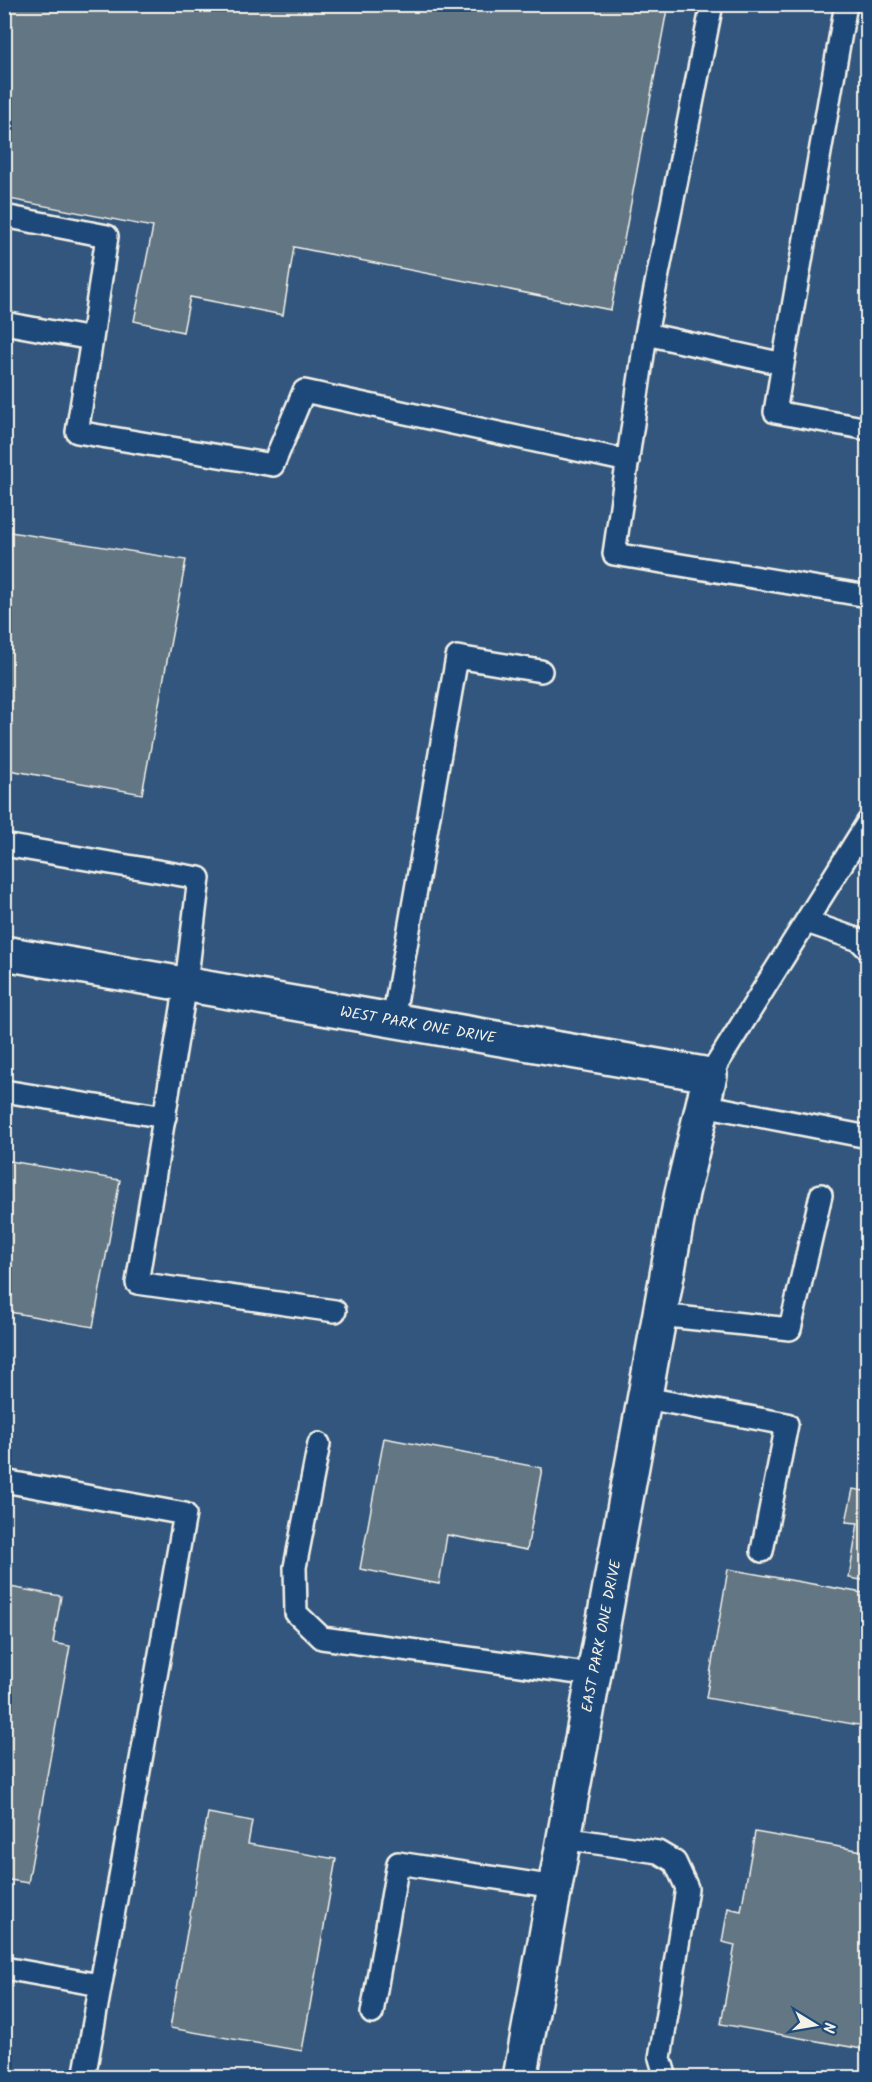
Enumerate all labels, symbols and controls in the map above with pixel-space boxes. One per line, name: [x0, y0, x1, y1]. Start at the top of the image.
street label: WEST PARK ONE DRIVE: [338, 1000, 499, 1051]
street label: EAST PARK ONE DRIVE: [575, 1557, 629, 1714]
north arrow: [785, 1995, 845, 2055]
text: N: [815, 2020, 841, 2035]

